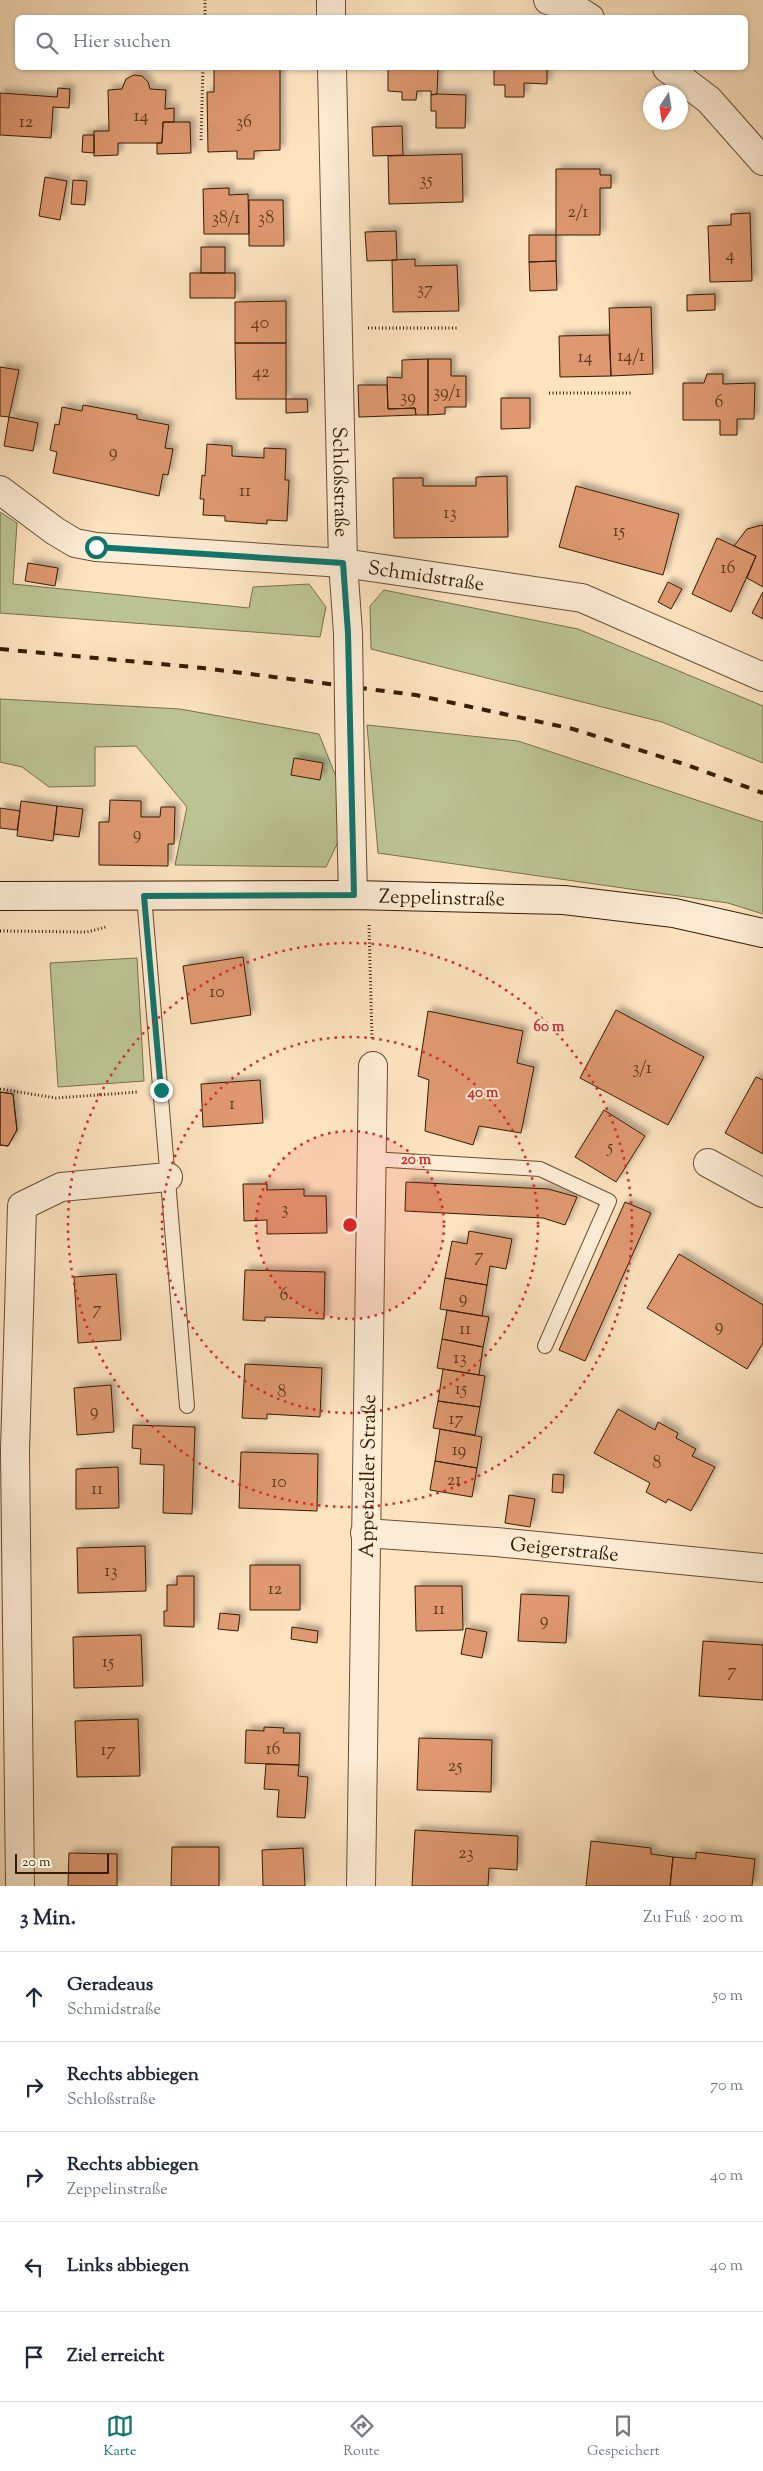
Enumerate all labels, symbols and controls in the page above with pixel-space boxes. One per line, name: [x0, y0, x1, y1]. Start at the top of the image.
search box: [15, 15, 748, 70]
icon: search: [33, 29, 61, 57]
text: Hier suchen: [73, 29, 171, 56]
north arrow: [643, 85, 688, 130]
house number: 14: [133, 104, 149, 130]
house number: 12: [19, 110, 34, 136]
house number: 36: [236, 110, 252, 136]
house number: 35: [419, 168, 433, 194]
house number: 2/1: [568, 200, 588, 226]
house number: 38/1: [212, 206, 240, 232]
house number: 38: [258, 206, 274, 232]
house number: 4: [725, 243, 735, 269]
house number: 37: [417, 277, 433, 303]
house number: 40: [251, 311, 269, 337]
house number: 14/1: [617, 344, 645, 370]
house number: 14: [577, 345, 593, 371]
house number: 42: [252, 360, 270, 386]
house number: 39/1: [433, 380, 461, 406]
house number: 39: [400, 385, 416, 411]
house number: 6: [715, 390, 724, 416]
street label: Schloßstraße: [323, 426, 354, 538]
house number: 9: [109, 440, 118, 466]
house number: 11: [239, 479, 251, 505]
house number: 13: [443, 501, 457, 527]
house number: 15: [613, 519, 625, 545]
route start: [85, 536, 108, 559]
street label: Schmidstraße: [366, 555, 486, 601]
house number: 16: [720, 556, 736, 582]
house number: 9: [133, 822, 142, 848]
street label: Zeppelinstraße: [379, 884, 505, 916]
house number: 10: [209, 980, 225, 1006]
text: 60 m: [534, 1017, 565, 1038]
house number: 3/1: [632, 1056, 652, 1082]
route end: [150, 1079, 173, 1102]
text: 40 m: [467, 1083, 499, 1104]
house number: 1: [229, 1092, 235, 1118]
house number: 5: [606, 1135, 613, 1161]
text: 20 m: [401, 1150, 432, 1171]
house number: 3: [281, 1197, 289, 1223]
centre of rings: [341, 1216, 359, 1234]
house number: 7: [474, 1244, 484, 1270]
house number: 6: [280, 1283, 289, 1309]
house number: 9: [459, 1286, 468, 1312]
house number: 7: [92, 1297, 102, 1323]
house number: 9: [715, 1314, 724, 1340]
house number: 11: [459, 1317, 471, 1343]
house number: 13: [453, 1346, 467, 1372]
house number: 15: [455, 1377, 467, 1403]
house number: 8: [278, 1380, 287, 1406]
street label: Appenzeller Straße: [354, 1394, 385, 1558]
house number: 9: [90, 1399, 99, 1425]
house number: 17: [448, 1407, 464, 1433]
house number: 19: [452, 1438, 467, 1464]
house number: 8: [653, 1451, 662, 1477]
house number: 21: [447, 1468, 461, 1494]
house number: 10: [271, 1470, 287, 1496]
house number: 11: [91, 1477, 103, 1503]
street label: Geigerstraße: [508, 1531, 620, 1571]
house number: 13: [104, 1559, 118, 1585]
house number: 12: [268, 1577, 283, 1603]
house number: 11: [433, 1597, 445, 1623]
house number: 9: [540, 1608, 549, 1634]
house number: 15: [102, 1650, 114, 1676]
house number: 7: [727, 1659, 737, 1685]
house number: 16: [265, 1737, 281, 1763]
house number: 17: [100, 1738, 116, 1764]
house number: 25: [448, 1754, 462, 1780]
house number: 23: [458, 1841, 474, 1867]
scale bar: [15, 1851, 109, 1874]
text: 20 m: [22, 1853, 51, 1873]
text: 3 Min.: [20, 1904, 76, 1934]
text: Zu Fuß · 200 m: [643, 1907, 743, 1930]
text: Geradeaus: [67, 1972, 153, 1999]
icon: ahead: [20, 1983, 48, 2011]
text: 50 m: [712, 1985, 743, 2008]
text: Schmidstraße: [67, 1999, 161, 2022]
text: Rechts abbiegen: [67, 2062, 199, 2089]
icon: right: [20, 2073, 48, 2101]
text: 70 m: [710, 2075, 743, 2098]
text: Schloßstraße: [67, 2089, 156, 2112]
text: Rechts abbiegen: [67, 2152, 199, 2179]
icon: right: [20, 2163, 48, 2191]
text: 40 m: [710, 2165, 743, 2188]
text: Zeppelinstraße: [67, 2179, 168, 2202]
icon: left: [20, 2253, 48, 2281]
text: Links abbiegen: [67, 2253, 190, 2280]
text: 40 m: [710, 2255, 743, 2278]
icon: arrive: [20, 2343, 48, 2371]
text: Ziel erreicht: [67, 2343, 164, 2370]
tab: Karte: [103, 2412, 136, 2462]
tab: Route: [343, 2412, 380, 2462]
tab: Gespeichert: [587, 2412, 660, 2462]

